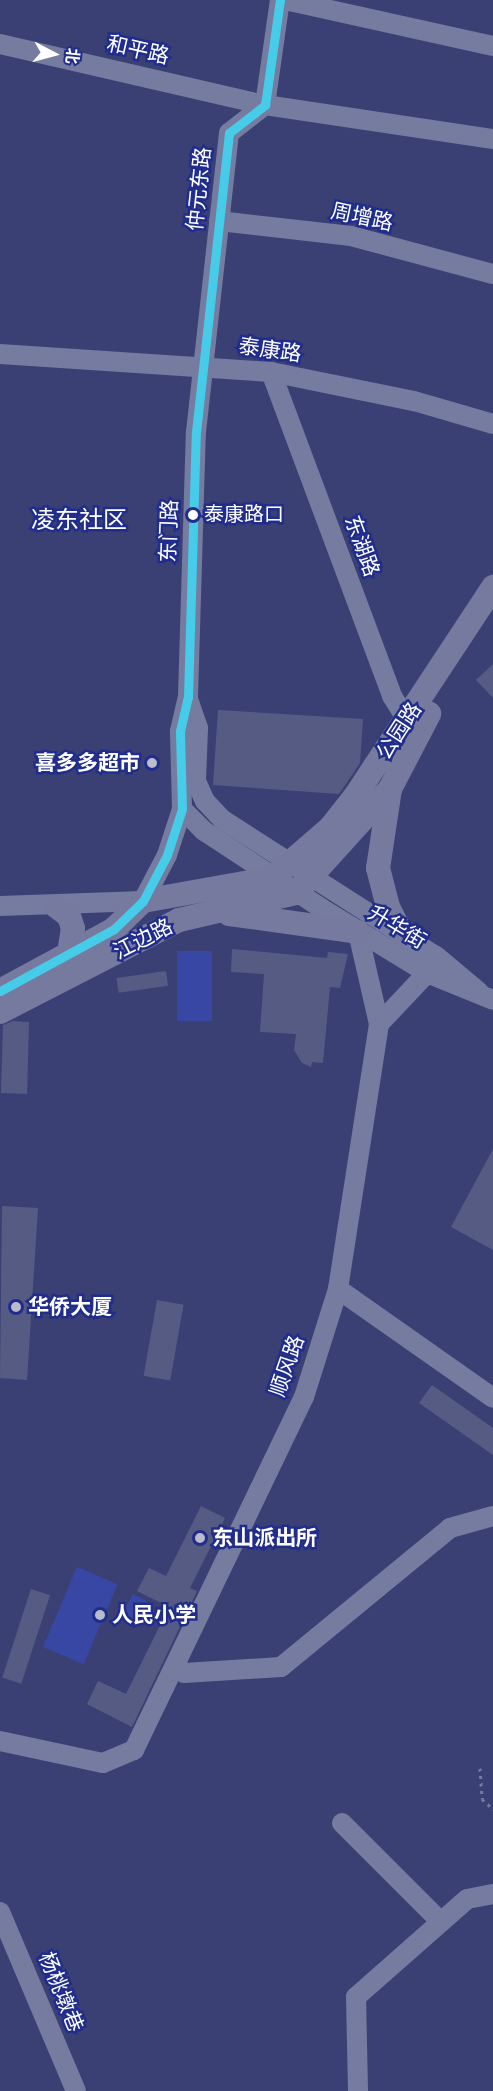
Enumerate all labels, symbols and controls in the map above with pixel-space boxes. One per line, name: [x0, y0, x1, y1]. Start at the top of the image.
north arrow: [24, 24, 84, 84]
street label: 和平路: [104, 31, 172, 69]
text: 北: [60, 47, 84, 65]
street label: 仲元东路: [182, 146, 216, 232]
street label: 周增路: [329, 198, 395, 236]
street label: 泰康路: [237, 333, 303, 367]
street label: 东门路: [155, 499, 183, 563]
place label: 泰康路口: [204, 503, 284, 527]
district label: 凌东社区: [31, 507, 127, 535]
marker: 泰康路口: [187, 509, 199, 521]
street label: 东湖路: [339, 512, 385, 580]
street label: 公园路: [371, 698, 427, 764]
place label: 喜多多超市: [35, 750, 140, 776]
marker: 喜多多超市: [145, 756, 159, 770]
street label: 升华街: [364, 900, 430, 954]
street label: 江边路: [109, 913, 177, 965]
place label: 华侨大厦: [28, 1294, 112, 1320]
marker: 华侨大厦: [9, 1300, 23, 1314]
street label: 顺风路: [265, 1332, 309, 1400]
place label: 东山派出所: [212, 1525, 317, 1551]
marker: 东山派出所: [193, 1531, 207, 1545]
place label: 人民小学: [112, 1602, 196, 1628]
marker: 人民小学: [93, 1608, 107, 1622]
street label: 杨桃墩巷: [34, 1948, 88, 2036]

